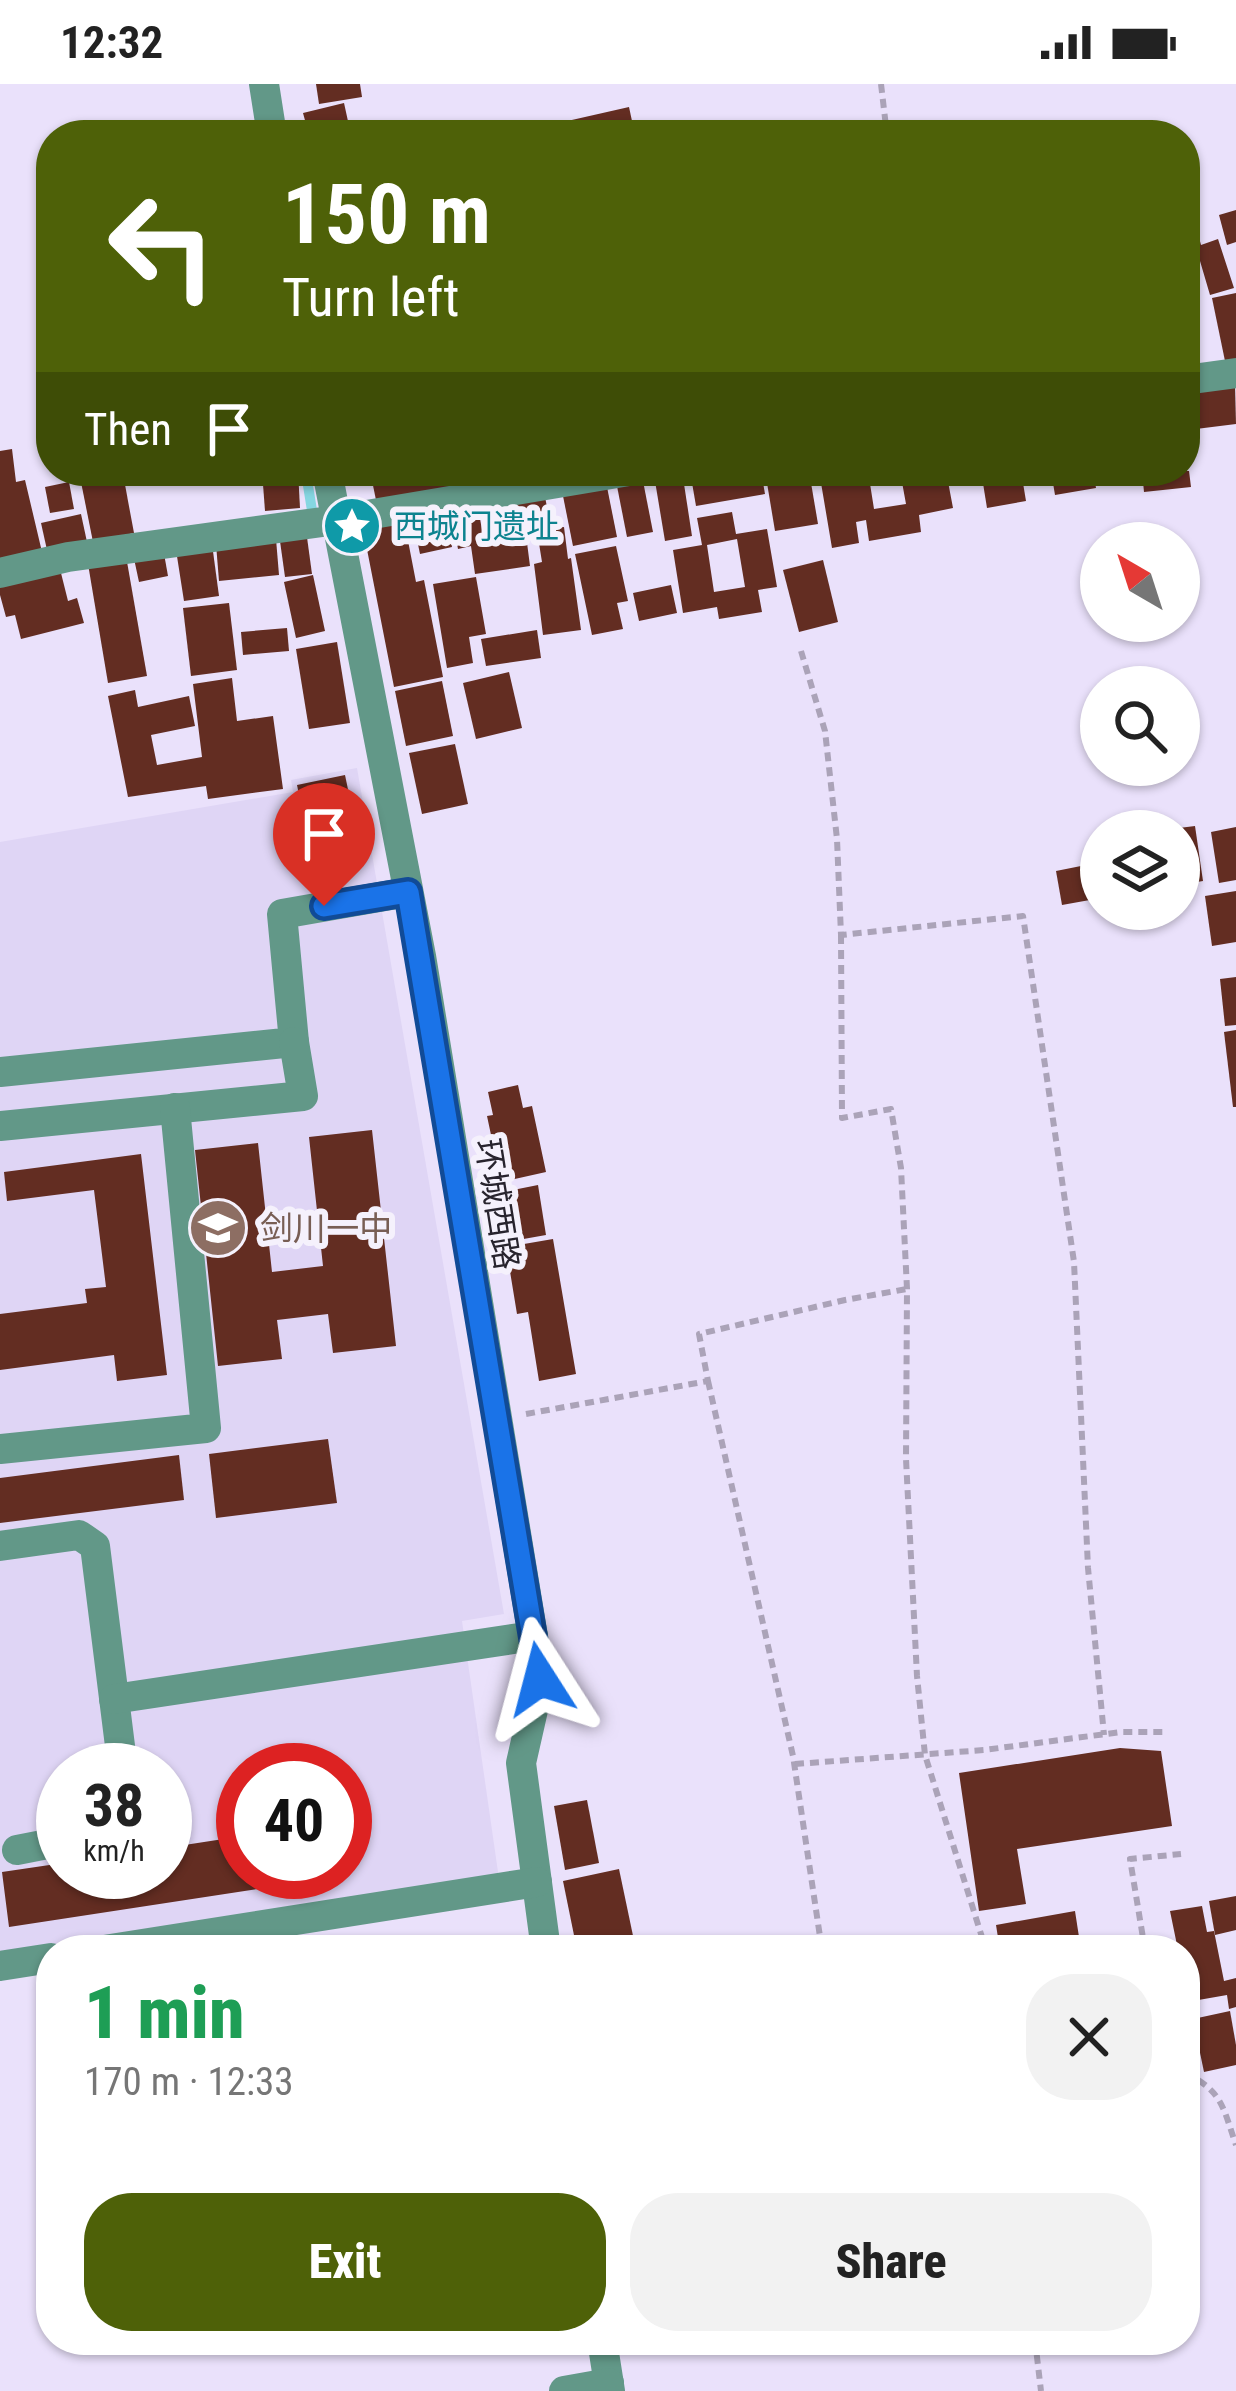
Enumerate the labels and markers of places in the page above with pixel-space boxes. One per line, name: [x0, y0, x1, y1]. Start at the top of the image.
place icon: 西城门遗址: [321, 495, 383, 557]
place label: 西城门遗址: [394, 507, 559, 546]
pin: [273, 783, 375, 906]
school or university icon: 剑川一中: [187, 1197, 249, 1259]
place label: 剑川一中: [260, 1209, 392, 1248]

